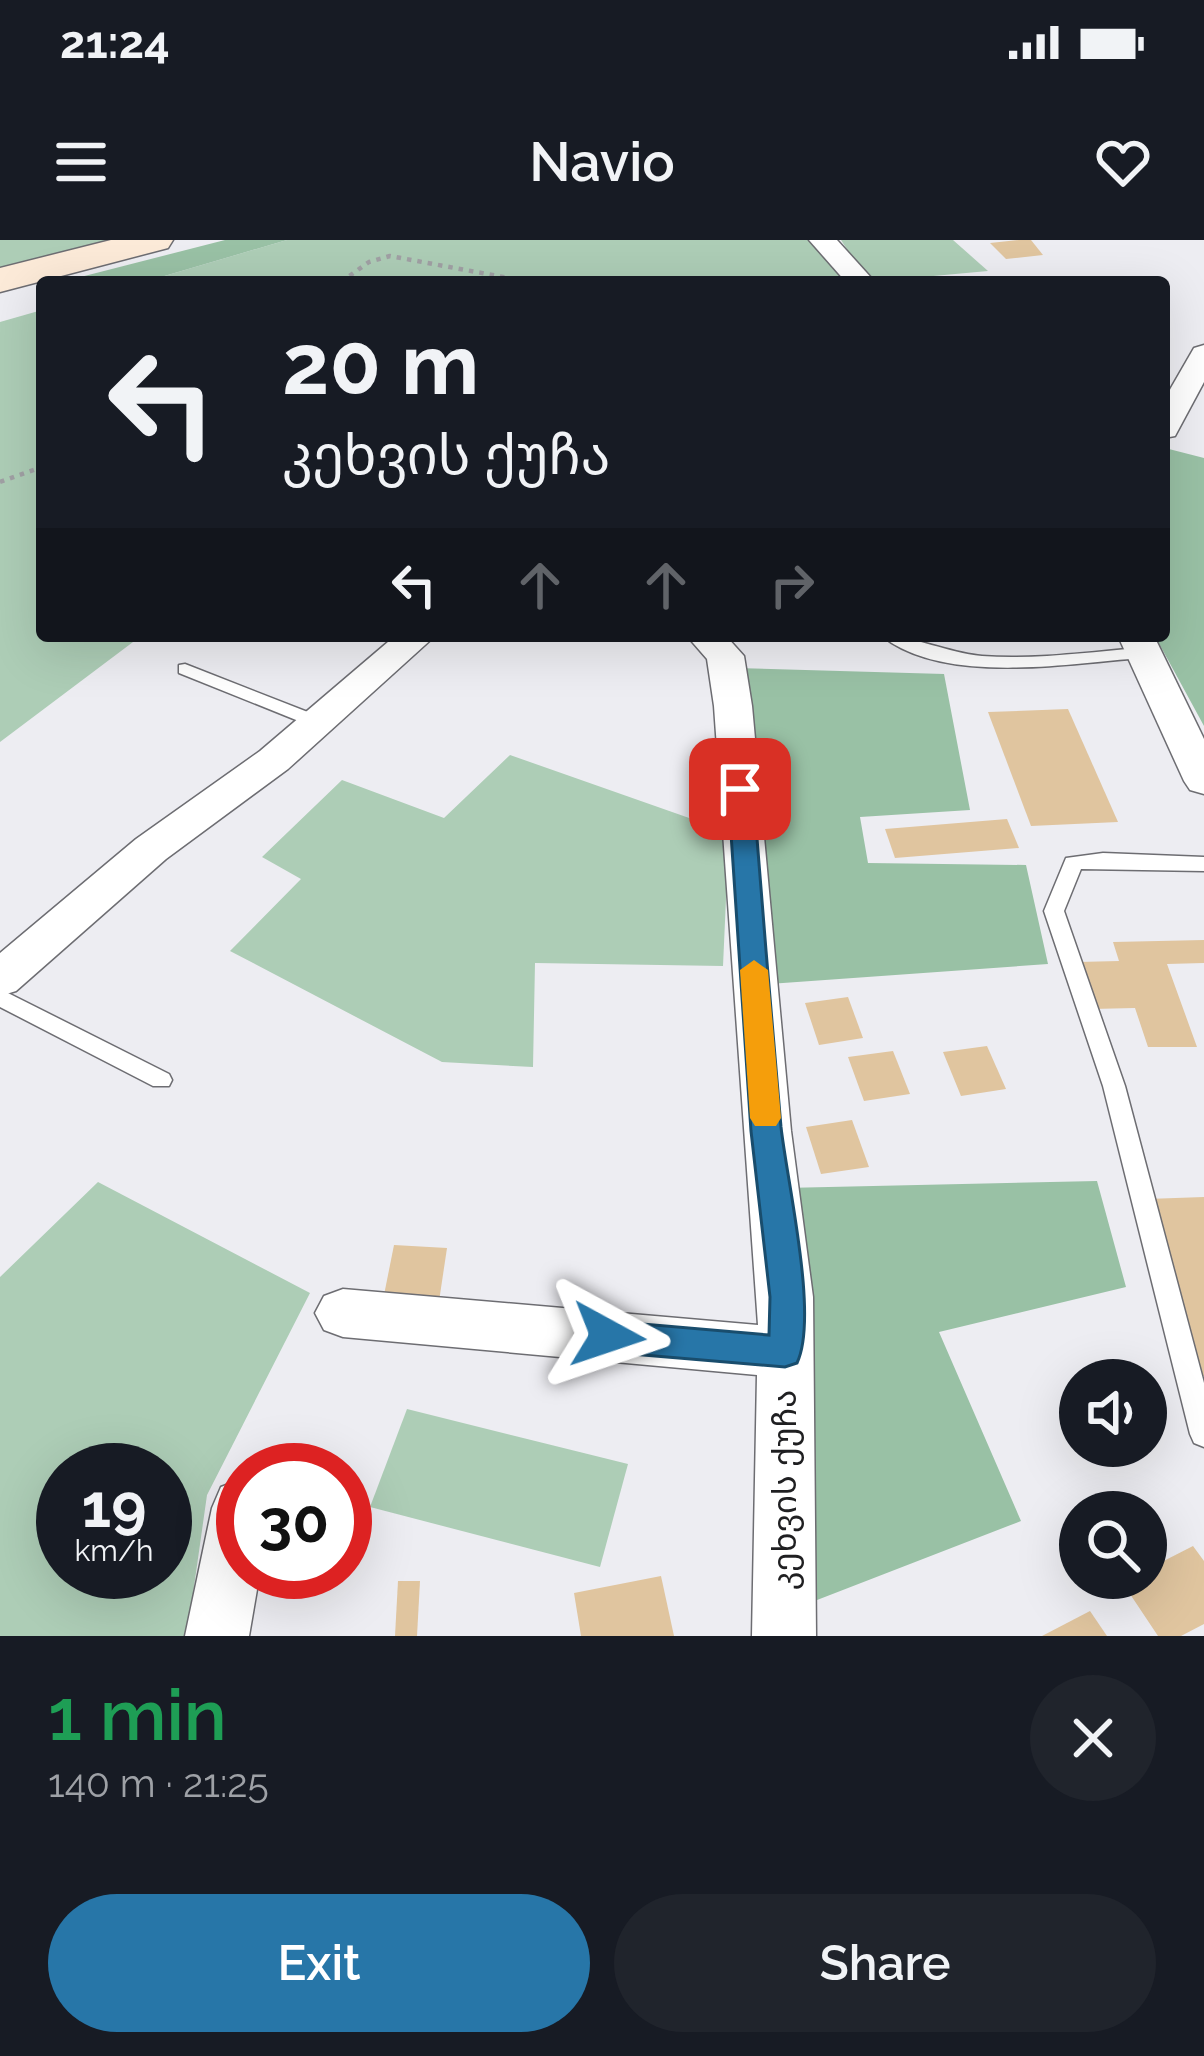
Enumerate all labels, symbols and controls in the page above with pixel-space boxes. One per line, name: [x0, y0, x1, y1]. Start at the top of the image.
text: 21:24: [60, 16, 170, 69]
icon: menu: [48, 129, 114, 195]
icon: heart: [1090, 129, 1156, 195]
text: Navio: [529, 130, 675, 194]
text: 20 m: [282, 315, 479, 414]
icon: left: [84, 324, 240, 480]
text: კეხვის ქუჩა: [282, 423, 610, 487]
icon: left: [381, 552, 447, 618]
icon: ahead: [507, 552, 573, 618]
icon: ahead: [633, 552, 699, 618]
icon: right: [759, 552, 825, 618]
pin: [689, 738, 791, 840]
icon: arrive: [707, 756, 773, 822]
position arrow: [545, 1273, 671, 1399]
map controls: [1059, 1359, 1167, 1599]
button: sound: [1059, 1359, 1167, 1467]
street label: კეხვის ქუჩა: [765, 1390, 804, 1590]
speed limit sign: 30: [216, 1443, 372, 1599]
text: 19: [82, 1471, 146, 1541]
button: search: [1059, 1491, 1167, 1599]
text: km/h: [74, 1533, 154, 1568]
text: 1 min: [48, 1672, 227, 1757]
button: close: [1030, 1675, 1156, 1801]
text: 140 m · 21:25: [48, 1760, 269, 1806]
button: Exit: [48, 1894, 590, 2032]
button: Share: [614, 1894, 1156, 2032]

